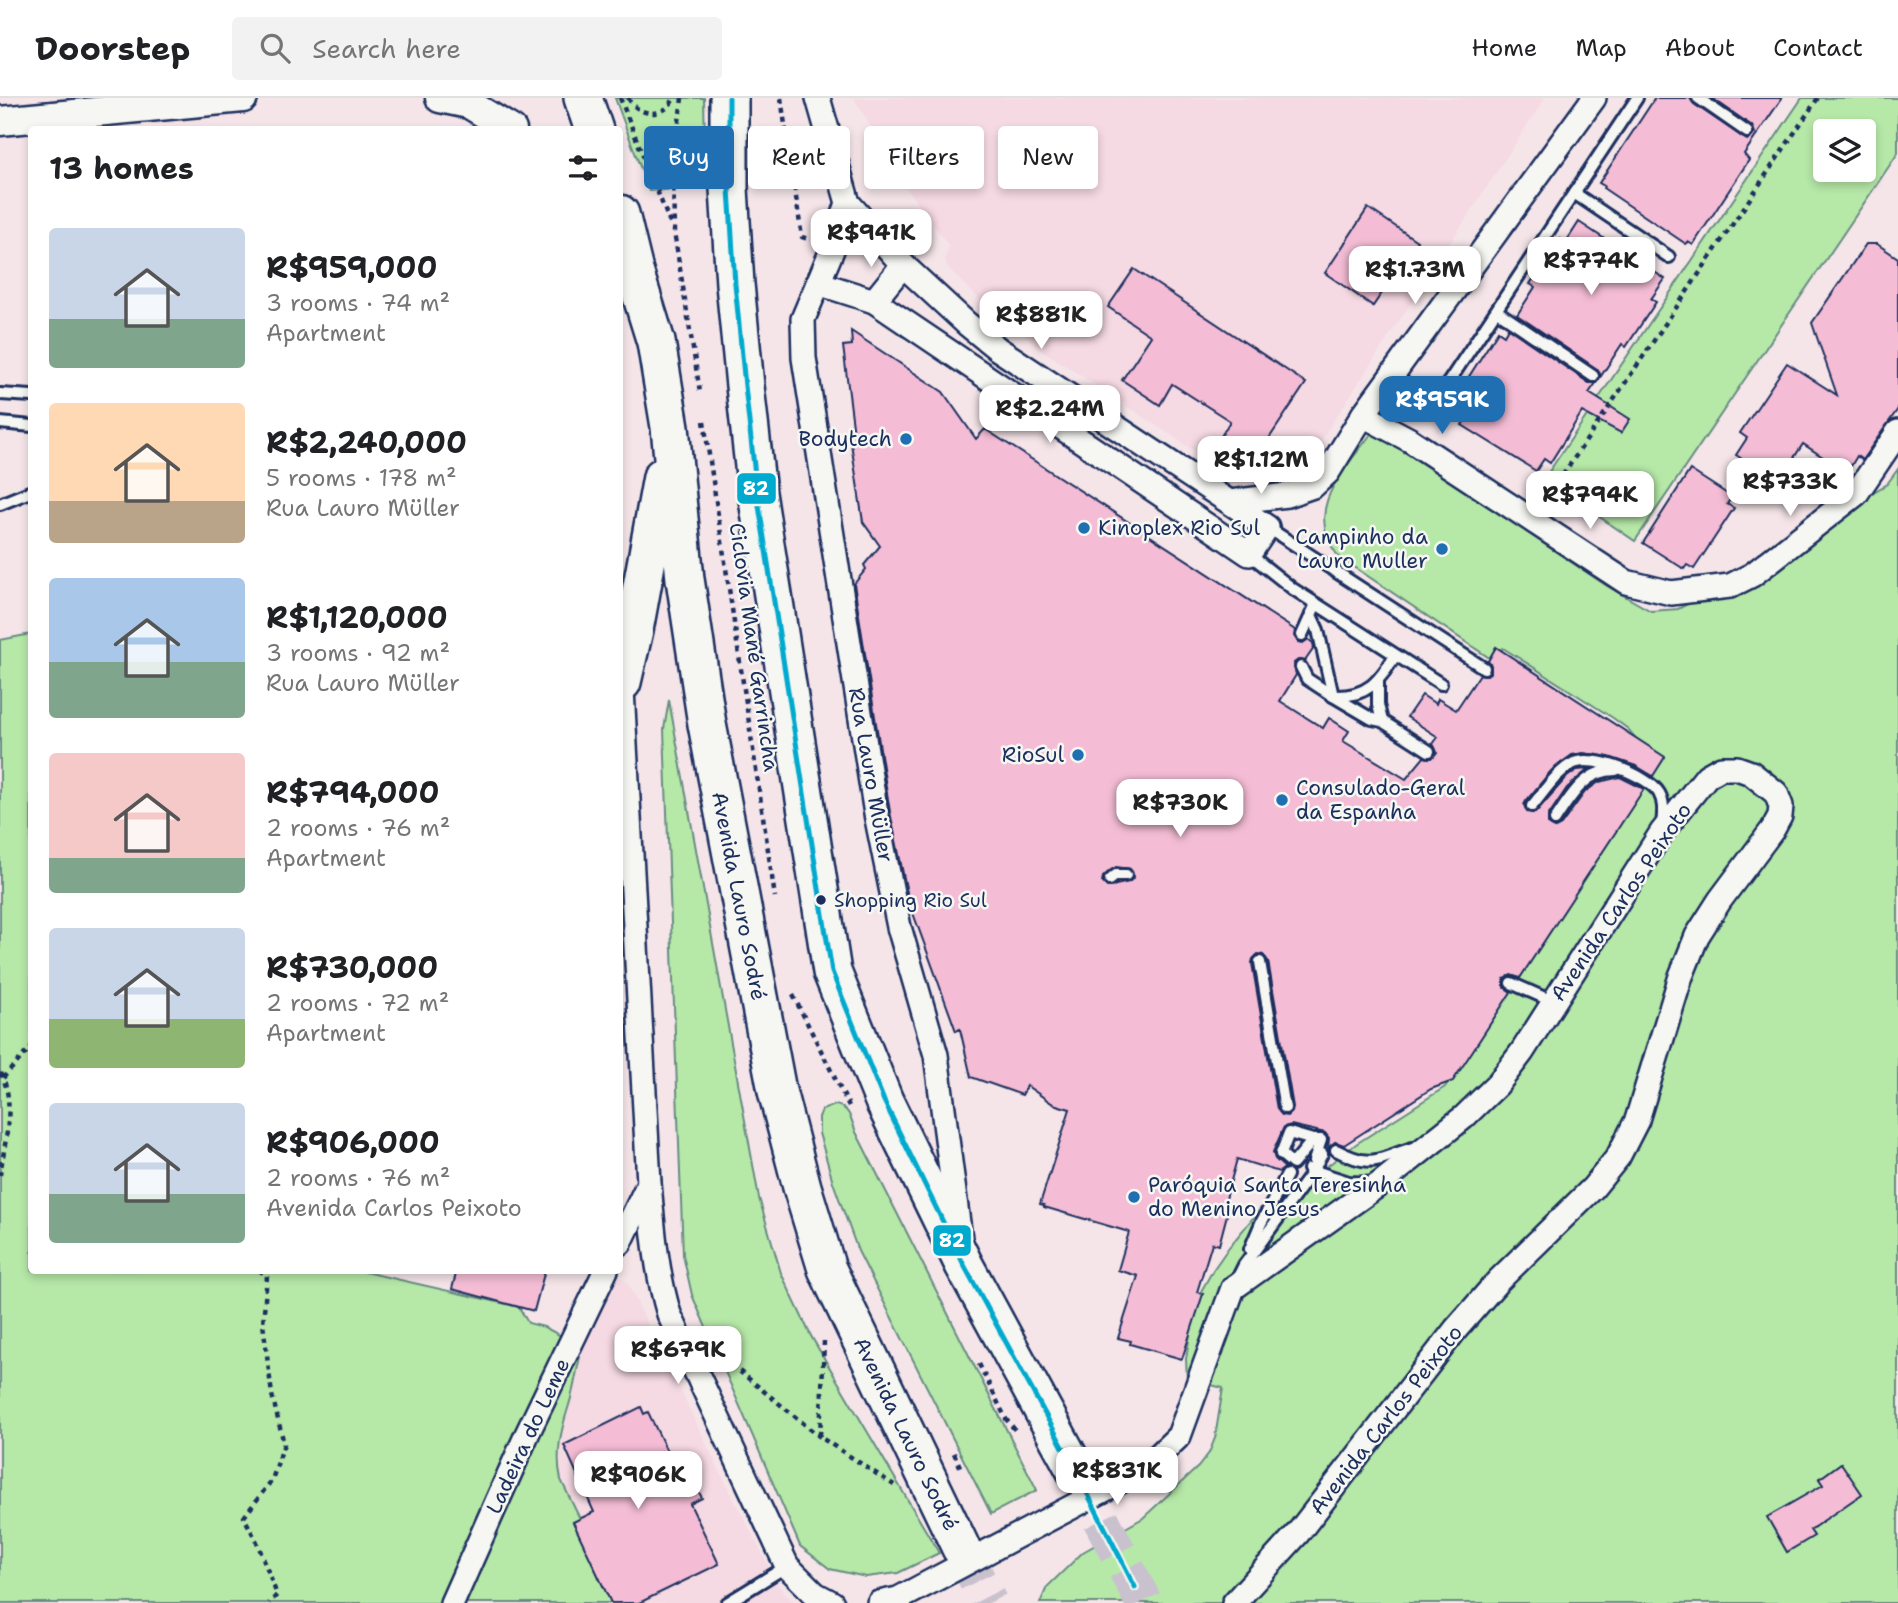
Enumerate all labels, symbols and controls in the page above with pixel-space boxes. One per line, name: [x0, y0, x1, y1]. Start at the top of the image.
search box: [232, 17, 722, 80]
text: Doorstep: [35, 26, 190, 71]
icon: search: [256, 29, 294, 67]
text: Search here: [312, 31, 461, 66]
text: Home: [1471, 32, 1537, 64]
text: Map: [1575, 32, 1627, 64]
text: About: [1665, 32, 1735, 64]
text: Contact: [1773, 32, 1863, 64]
map controls: [1813, 119, 1876, 182]
button: layers: [1813, 119, 1876, 182]
chip: Buy: [644, 126, 734, 189]
chip: Rent: [748, 126, 850, 189]
chip: Filters: [864, 126, 984, 189]
chip: New: [998, 126, 1098, 189]
text: 13 homes: [49, 148, 194, 189]
icon: filters: [564, 149, 602, 187]
pin: R$941K: [814, 209, 928, 269]
text: R$941K: [827, 217, 915, 247]
pin: R$774K: [1534, 238, 1648, 297]
text: R$774K: [1543, 245, 1639, 275]
pin: R$1.73M: [1350, 246, 1480, 306]
text: R$959,000: [266, 247, 437, 288]
text: R$1.73M: [1365, 254, 1465, 284]
icon: home: [105, 256, 189, 340]
text: 3 rooms · 74 m²: [266, 288, 450, 318]
pin: R$881K: [984, 292, 1098, 351]
text: R$881K: [996, 299, 1086, 329]
text: Apartment: [266, 318, 386, 348]
pin: R$959K: [1385, 376, 1499, 436]
text: R$959K: [1395, 384, 1489, 414]
pin: R$2.24M: [985, 386, 1115, 445]
text: R$2.24M: [995, 393, 1105, 423]
text: R$2,240,000: [266, 422, 467, 463]
place label: Bodytech: [798, 425, 892, 453]
icon: home: [105, 431, 189, 515]
marker: Bodytech: [898, 431, 914, 447]
pin: R$1.12M: [1196, 436, 1326, 496]
text: R$1.12M: [1213, 444, 1309, 474]
pin: R$733K: [1733, 458, 1847, 518]
text: 5 rooms · 178 m²: [266, 463, 457, 493]
text: R$733K: [1743, 466, 1837, 496]
line badge: 82: [736, 472, 777, 505]
pin: R$794K: [1533, 472, 1647, 531]
text: 82: [743, 476, 769, 501]
text: R$794K: [1542, 479, 1638, 509]
text: Rua Lauro Müller: [266, 493, 460, 523]
place label: Kinoplex Rio Sul: [1098, 514, 1261, 542]
marker: Kinoplex Rio Sul: [1076, 520, 1092, 536]
street label: Ciclovia Mané Garrincha: [723, 521, 785, 773]
place label: Campinho da Lauro Muller: [1295, 523, 1428, 575]
marker: Campinho da Lauro Muller: [1434, 541, 1450, 557]
text: R$1,120,000: [266, 597, 448, 638]
icon: home: [105, 606, 189, 690]
text: 3 rooms · 92 m²: [266, 638, 450, 668]
text: Rua Lauro Müller: [266, 668, 460, 698]
street label: Rua Lauro Müller: [842, 685, 900, 865]
place label: RioSul: [1002, 741, 1065, 769]
marker: RioSul: [1070, 747, 1086, 763]
text: R$794,000: [266, 772, 439, 813]
place label: Consulado-Geral da Espanha: [1296, 774, 1466, 826]
pin: R$730K: [1123, 780, 1237, 839]
icon: home: [105, 781, 189, 865]
text: R$730K: [1132, 787, 1228, 817]
street label: Avenida Lauro Sodré: [705, 789, 773, 1003]
marker: Consulado-Geral da Espanha: [1274, 792, 1290, 808]
street label: Avenida Carlos Peixoto: [1544, 797, 1698, 1007]
text: 2 rooms · 76 m²: [266, 813, 450, 843]
text: Apartment: [266, 843, 386, 873]
place label: Shopping Rio Sul: [834, 888, 987, 913]
marker: Shopping Rio Sul: [814, 893, 828, 907]
text: R$730,000: [266, 947, 438, 988]
icon: home: [105, 956, 189, 1040]
text: 2 rooms · 72 m²: [266, 988, 449, 1018]
text: Apartment: [266, 1018, 386, 1048]
text: R$906,000: [266, 1122, 440, 1163]
icon: home: [105, 1131, 189, 1215]
text: 2 rooms · 76 m²: [266, 1163, 450, 1193]
place label: Paróquia Santa Teresinha do Menino Jesus: [1148, 1171, 1406, 1223]
marker: Paróquia Santa Teresinha do Menino Jesus: [1126, 1189, 1142, 1205]
text: Avenida Carlos Peixoto: [266, 1193, 522, 1223]
line badge: 82: [932, 1224, 972, 1257]
text: 82: [939, 1228, 965, 1253]
street label: Avenida Carlos Peixoto: [1303, 1319, 1469, 1521]
pin: R$679K: [621, 1326, 735, 1386]
street label: Avenida Lauro Sodré: [847, 1333, 965, 1535]
text: R$679K: [630, 1334, 726, 1364]
street label: Ladeira do Leme: [480, 1354, 576, 1518]
pin: R$831K: [1060, 1448, 1174, 1507]
pin: R$906K: [581, 1452, 695, 1511]
text: R$831K: [1072, 1455, 1162, 1485]
text: R$906K: [590, 1459, 686, 1489]

